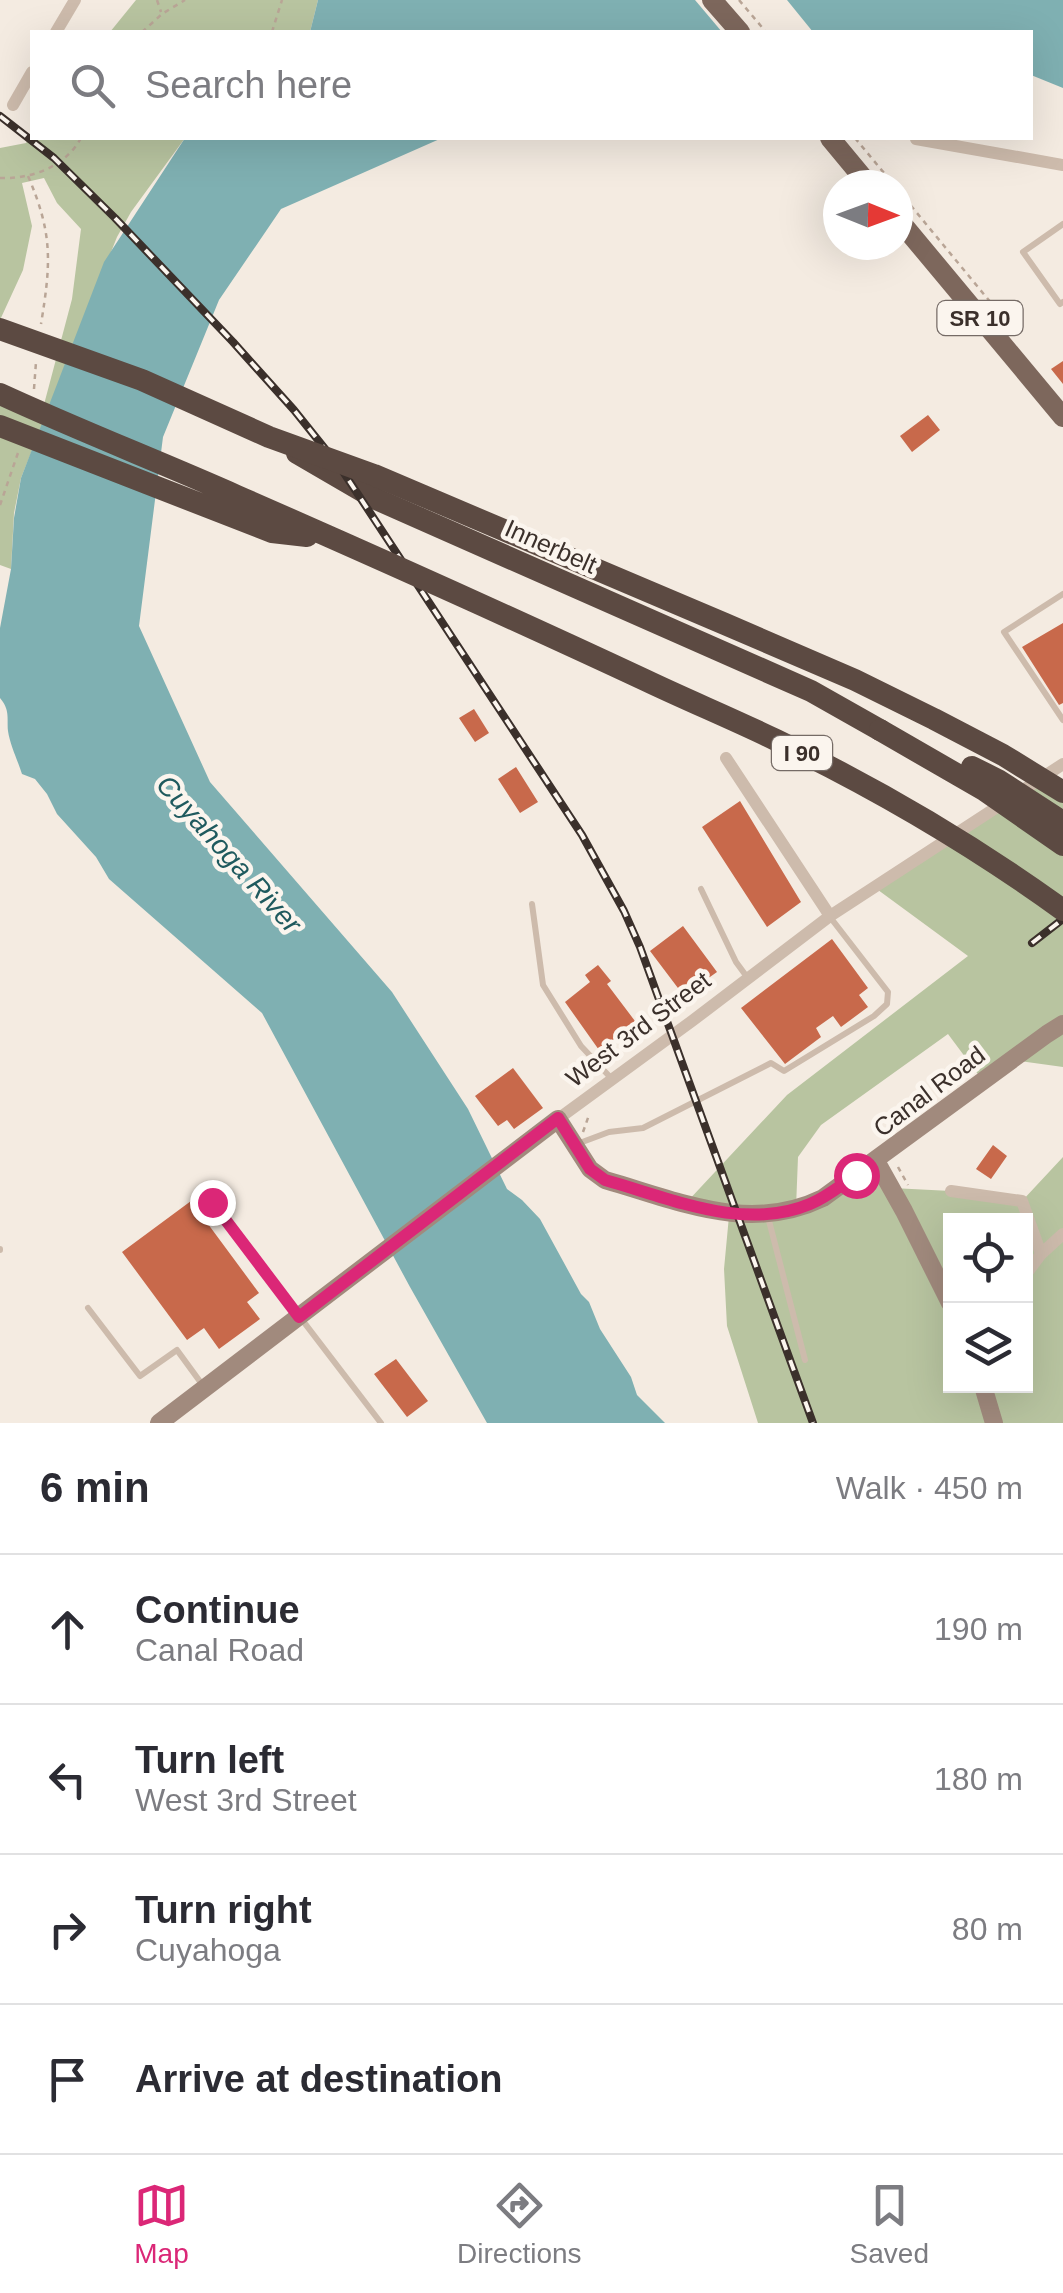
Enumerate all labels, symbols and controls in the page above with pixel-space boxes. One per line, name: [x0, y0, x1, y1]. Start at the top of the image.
search box: [30, 30, 1033, 140]
icon: search: [65, 58, 120, 113]
text: Search here: [145, 64, 352, 106]
north arrow: [823, 170, 913, 260]
road number: SR 10: [938, 301, 1022, 335]
street label: Innerbelt: [501, 513, 601, 579]
road number: I 90: [772, 736, 832, 770]
water label: Cuyahoga River: [150, 769, 309, 940]
street label: West 3rd Street: [560, 966, 716, 1092]
street label: Canal Road: [868, 1040, 990, 1142]
route start: [834, 1153, 880, 1199]
route end: [190, 1180, 236, 1226]
map controls: [943, 1213, 1033, 1393]
button: locate: [943, 1213, 1033, 1303]
button: layers: [943, 1303, 1033, 1393]
text: 6 min: [40, 1464, 150, 1511]
text: Walk · 450 m: [836, 1470, 1023, 1506]
text: Continue: [135, 1589, 300, 1631]
icon: ahead: [40, 1602, 95, 1657]
text: 190 m: [934, 1611, 1023, 1647]
text: Canal Road: [135, 1632, 304, 1668]
text: Turn left: [135, 1739, 284, 1781]
icon: left: [40, 1752, 95, 1807]
text: 180 m: [934, 1761, 1023, 1797]
text: West 3rd Street: [135, 1782, 357, 1818]
text: Turn right: [135, 1889, 312, 1931]
icon: right: [40, 1902, 95, 1957]
text: 80 m: [952, 1911, 1023, 1947]
text: Cuyahoga: [135, 1932, 281, 1968]
icon: arrive: [40, 2052, 95, 2107]
text: Arrive at destination: [135, 2058, 502, 2100]
tab: Map: [134, 2178, 189, 2270]
tab: Directions: [457, 2178, 582, 2270]
tab: Saved: [850, 2178, 929, 2270]

